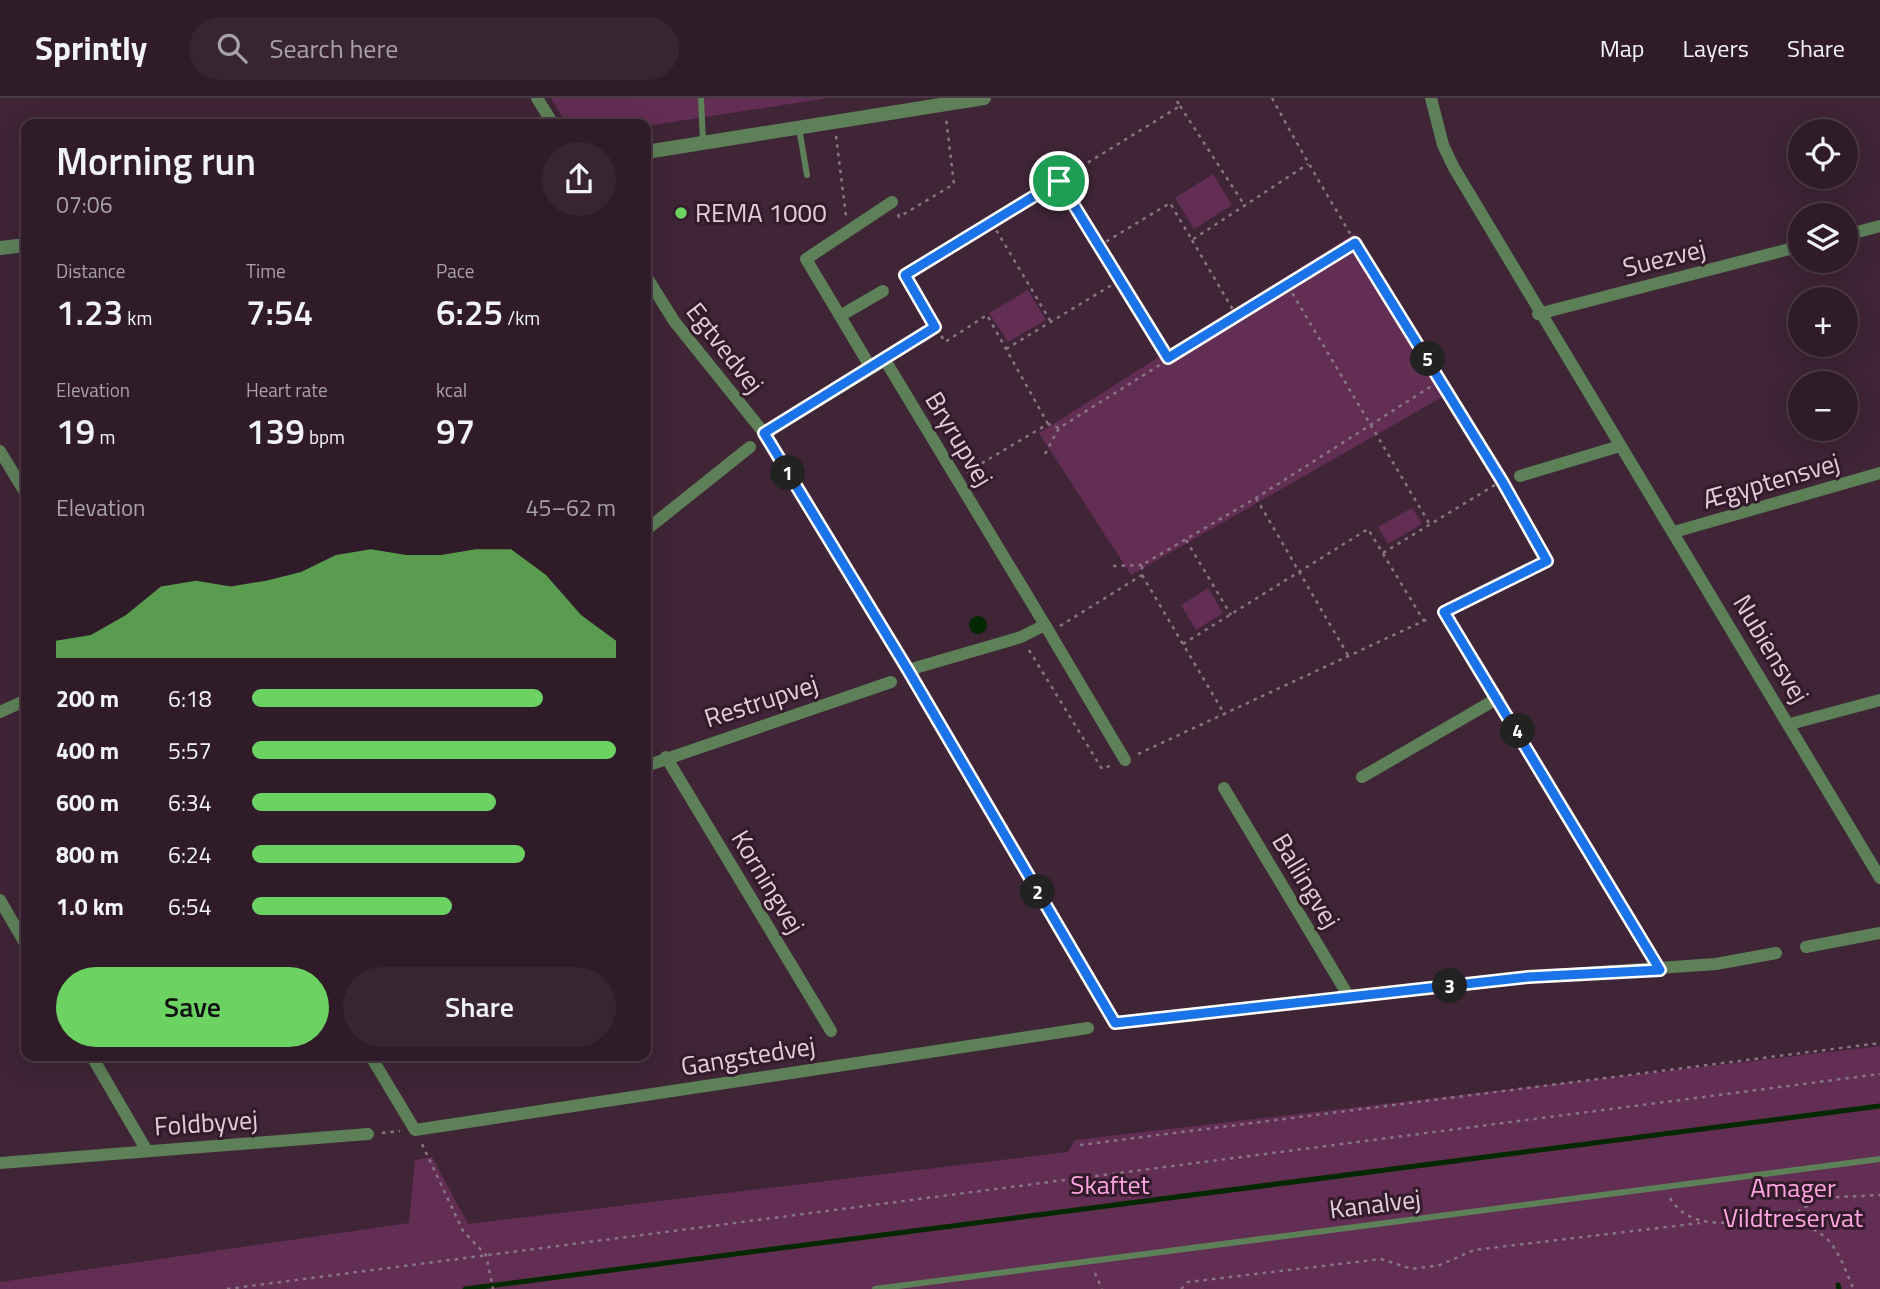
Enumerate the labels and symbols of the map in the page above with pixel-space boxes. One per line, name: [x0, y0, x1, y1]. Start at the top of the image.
pin: [1029, 151, 1089, 211]
place label: REMA 1000: [695, 193, 827, 232]
marker: REMA 1000: [673, 205, 689, 221]
street label: Suezvej: [1618, 228, 1709, 287]
street label: Egtvedvej: [677, 294, 774, 402]
pin: 5: [1410, 342, 1446, 376]
street label: Bryrupvej: [916, 384, 1003, 494]
street label: Ægyptensvej: [1698, 442, 1844, 519]
pin: 1: [770, 456, 806, 490]
street label: Nubiensvej: [1724, 587, 1819, 711]
street label: Restrupvej: [699, 664, 823, 737]
pin: 4: [1500, 714, 1536, 748]
street label: Korningvej: [722, 822, 815, 941]
street label: Ballingvej: [1263, 826, 1350, 936]
pin: 2: [1020, 874, 1056, 910]
pin: 3: [1432, 968, 1468, 1004]
street label: Gangstedvej: [678, 1026, 818, 1085]
street label: Foldbyvej: [153, 1099, 259, 1146]
park label: Skaftet: [1070, 1165, 1150, 1204]
park label: Amager Vildtreservat: [1723, 1168, 1863, 1237]
street label: Kanalvej: [1327, 1179, 1423, 1228]

